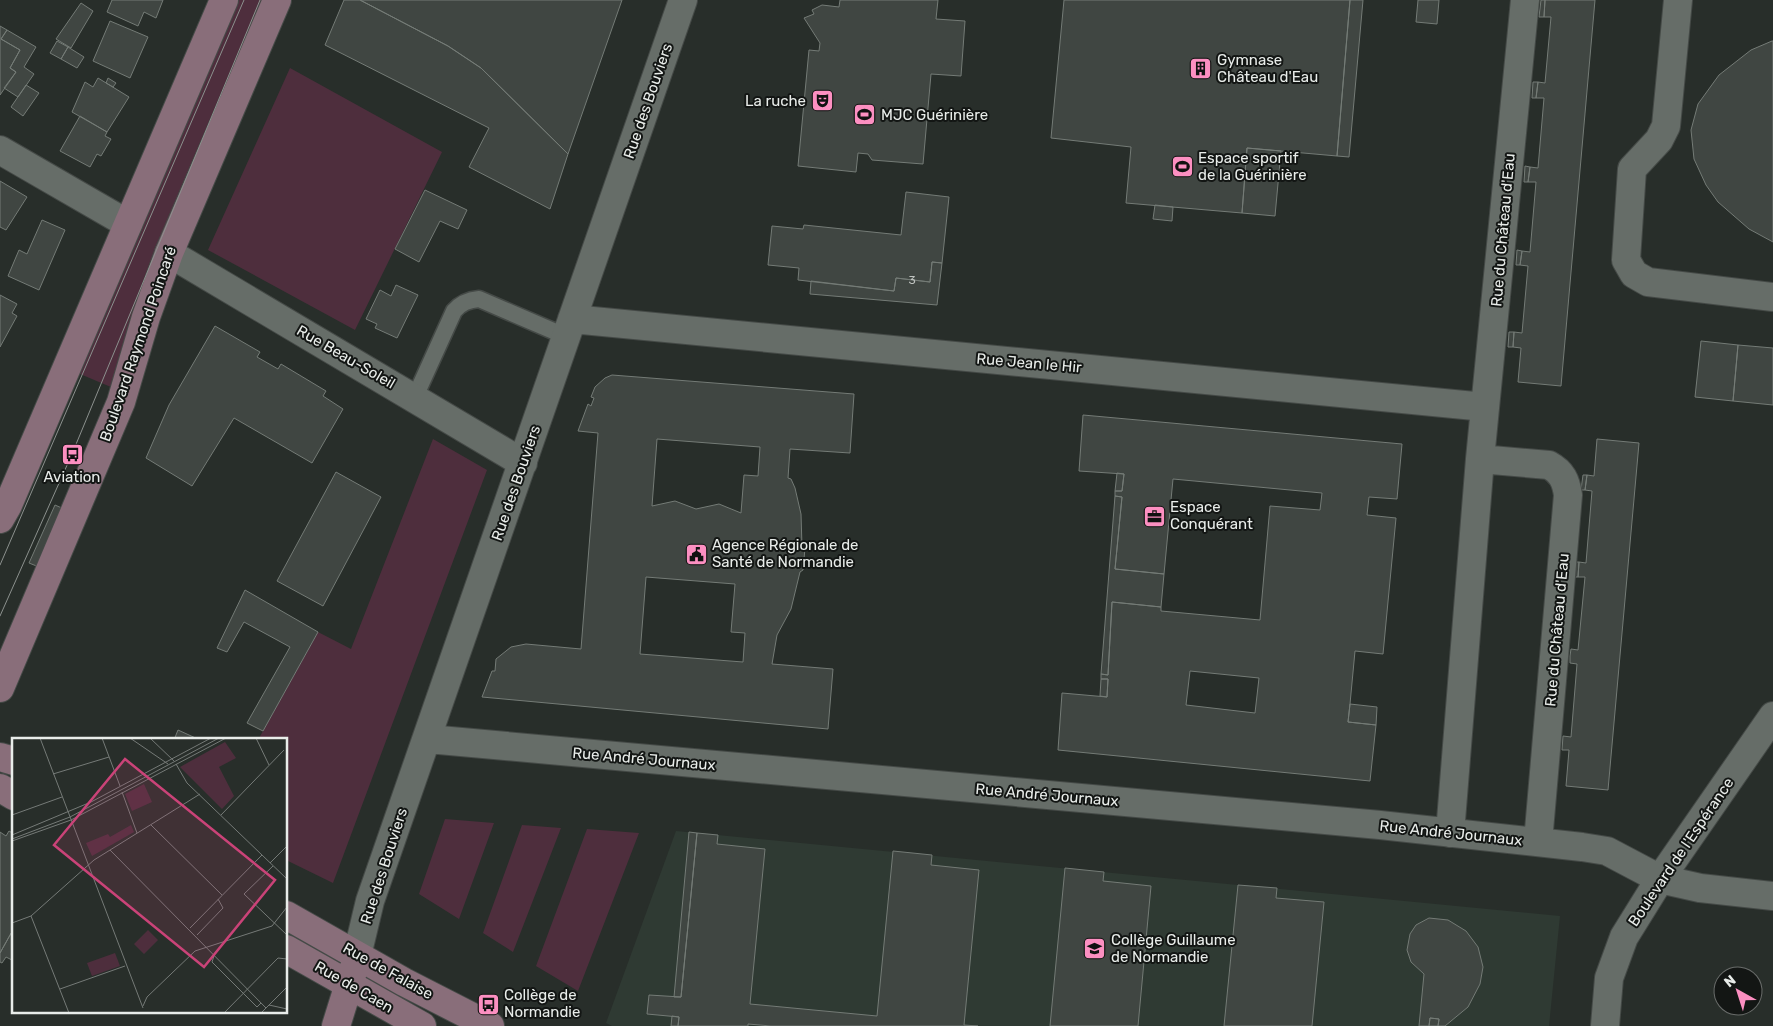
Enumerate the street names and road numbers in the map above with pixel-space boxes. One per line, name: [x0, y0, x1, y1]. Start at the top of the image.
street label: Rue des Bouviers: [620, 41, 676, 161]
street label: Rue du Château d'Eau: [1487, 153, 1519, 307]
street label: Boulevard Raymond Poincaré: [96, 244, 180, 444]
street label: Rue Beau-Soleil: [293, 321, 399, 393]
street label: Rue Jean le Hir: [976, 349, 1083, 377]
street label: Rue des Bouviers: [488, 423, 544, 543]
street label: Rue du Château d'Eau: [1541, 553, 1573, 707]
street label: Rue André Journaux: [572, 744, 716, 774]
street label: Boulevard de l'Espérance: [1624, 774, 1738, 930]
street label: Rue André Journaux: [975, 780, 1119, 810]
street label: Rue des Bouviers: [357, 805, 411, 926]
street label: Rue André Journaux: [1379, 817, 1523, 849]
street label: Rue de Falaise: [340, 939, 436, 1003]
street label: Rue de Caen: [312, 957, 396, 1017]

